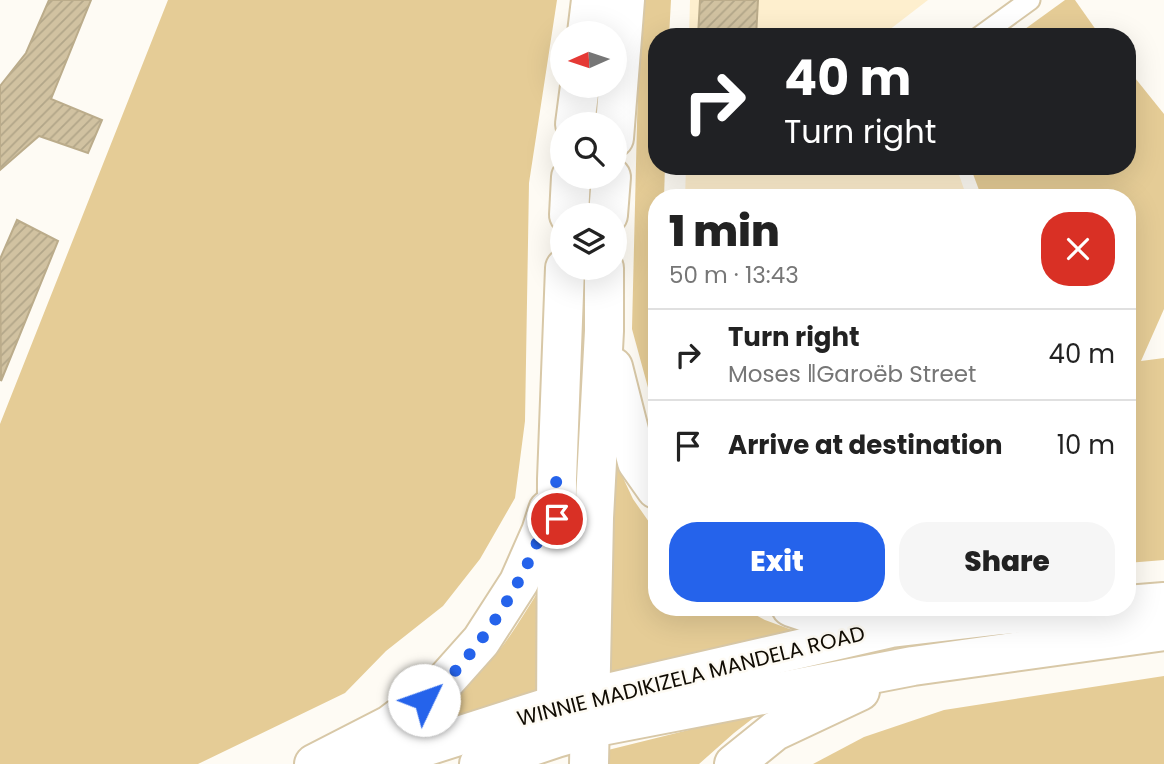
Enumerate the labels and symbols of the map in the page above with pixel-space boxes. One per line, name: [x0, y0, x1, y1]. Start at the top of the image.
north arrow: [550, 21, 626, 98]
pin: [527, 489, 587, 549]
street label: WINNIE MADIKIZELA MANDELA ROAD: [514, 618, 868, 733]
position arrow: [387, 663, 461, 737]

